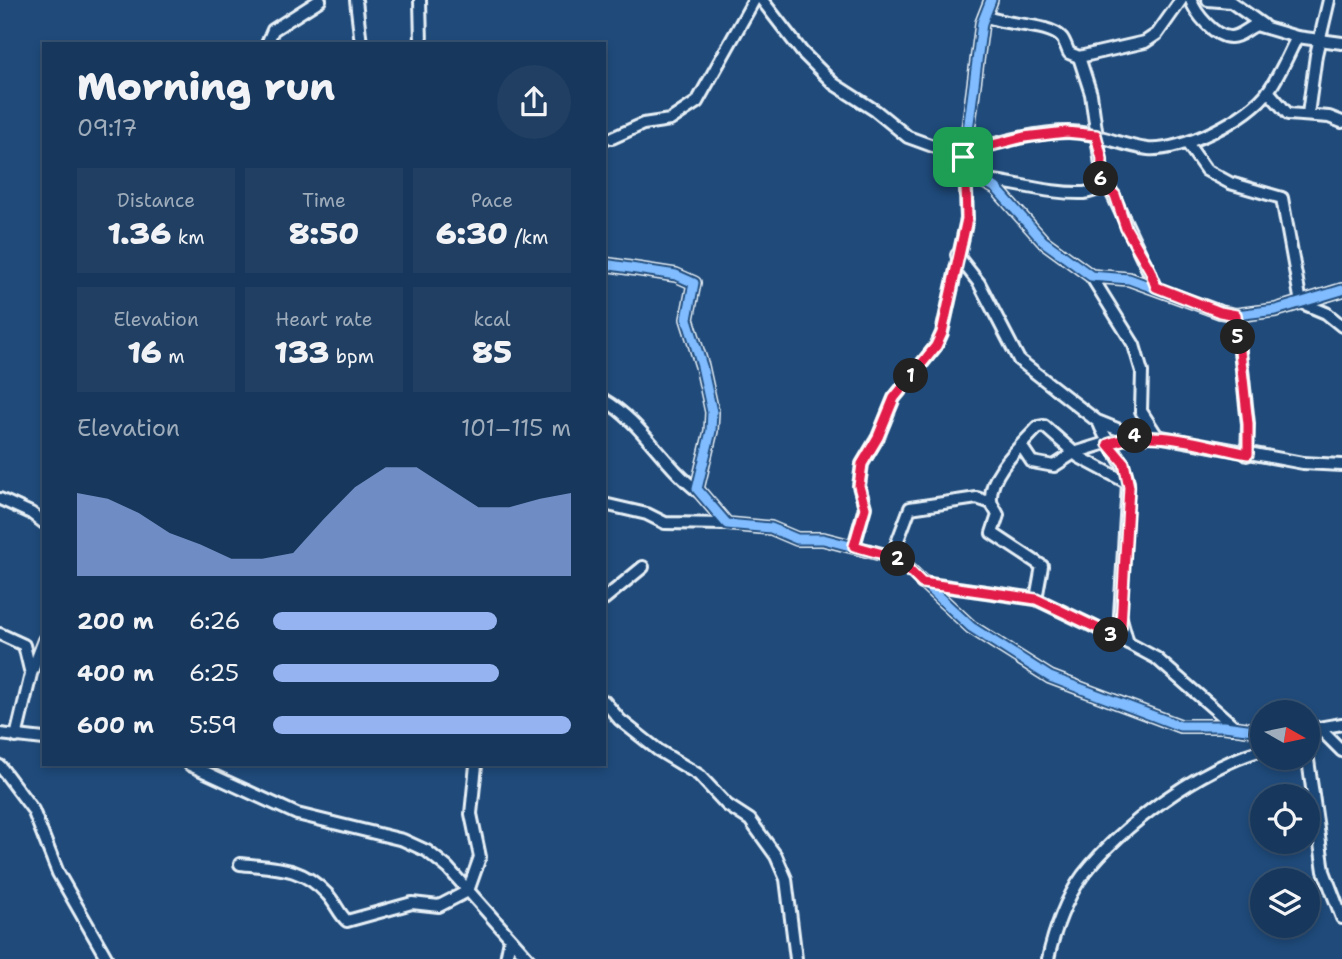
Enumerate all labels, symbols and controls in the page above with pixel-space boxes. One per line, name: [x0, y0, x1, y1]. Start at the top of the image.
text: Morning run: [77, 61, 335, 112]
button: share: [497, 65, 571, 139]
text: 09:17: [77, 113, 137, 143]
pin: [933, 127, 993, 187]
icon: arrive: [944, 138, 982, 176]
pin: 6: [1084, 162, 1118, 196]
text: 6: [1094, 166, 1107, 191]
text: Distance: [117, 188, 195, 213]
text: Time: [302, 188, 346, 213]
text: Pace: [471, 188, 513, 213]
text: 1.36: [107, 213, 171, 254]
text: 8:50: [289, 213, 359, 254]
text: 6:30: [436, 213, 508, 254]
text: km: [171, 225, 205, 250]
text: /km: [508, 225, 548, 250]
text: Elevation: [113, 307, 199, 332]
text: Heart rate: [276, 307, 372, 332]
text: kcal: [474, 307, 510, 332]
pin: 5: [1220, 320, 1256, 354]
text: 5: [1232, 324, 1243, 349]
text: 16: [127, 332, 162, 373]
text: 133: [274, 332, 329, 373]
text: 85: [472, 332, 512, 373]
text: m: [162, 344, 185, 369]
text: bpm: [329, 344, 374, 369]
pin: 1: [894, 358, 928, 394]
text: 1: [906, 363, 915, 388]
text: Elevation: [77, 413, 180, 443]
text: 101–115 m: [461, 413, 571, 443]
pin: 4: [1118, 418, 1152, 453]
text: 4: [1128, 423, 1141, 448]
pin: 2: [880, 542, 916, 576]
text: 2: [891, 546, 904, 571]
text: 200 m: [77, 606, 154, 636]
text: 6:26: [189, 606, 241, 636]
pin: 3: [1094, 618, 1128, 652]
text: 3: [1104, 622, 1117, 647]
text: 400 m: [77, 658, 154, 688]
text: 6:25: [189, 658, 239, 688]
north arrow: [1250, 700, 1320, 770]
map controls: [1250, 700, 1320, 938]
text: 600 m: [77, 710, 154, 740]
text: 5:59: [189, 710, 237, 740]
button: locate: [1250, 784, 1320, 854]
button: layers: [1250, 868, 1320, 938]

